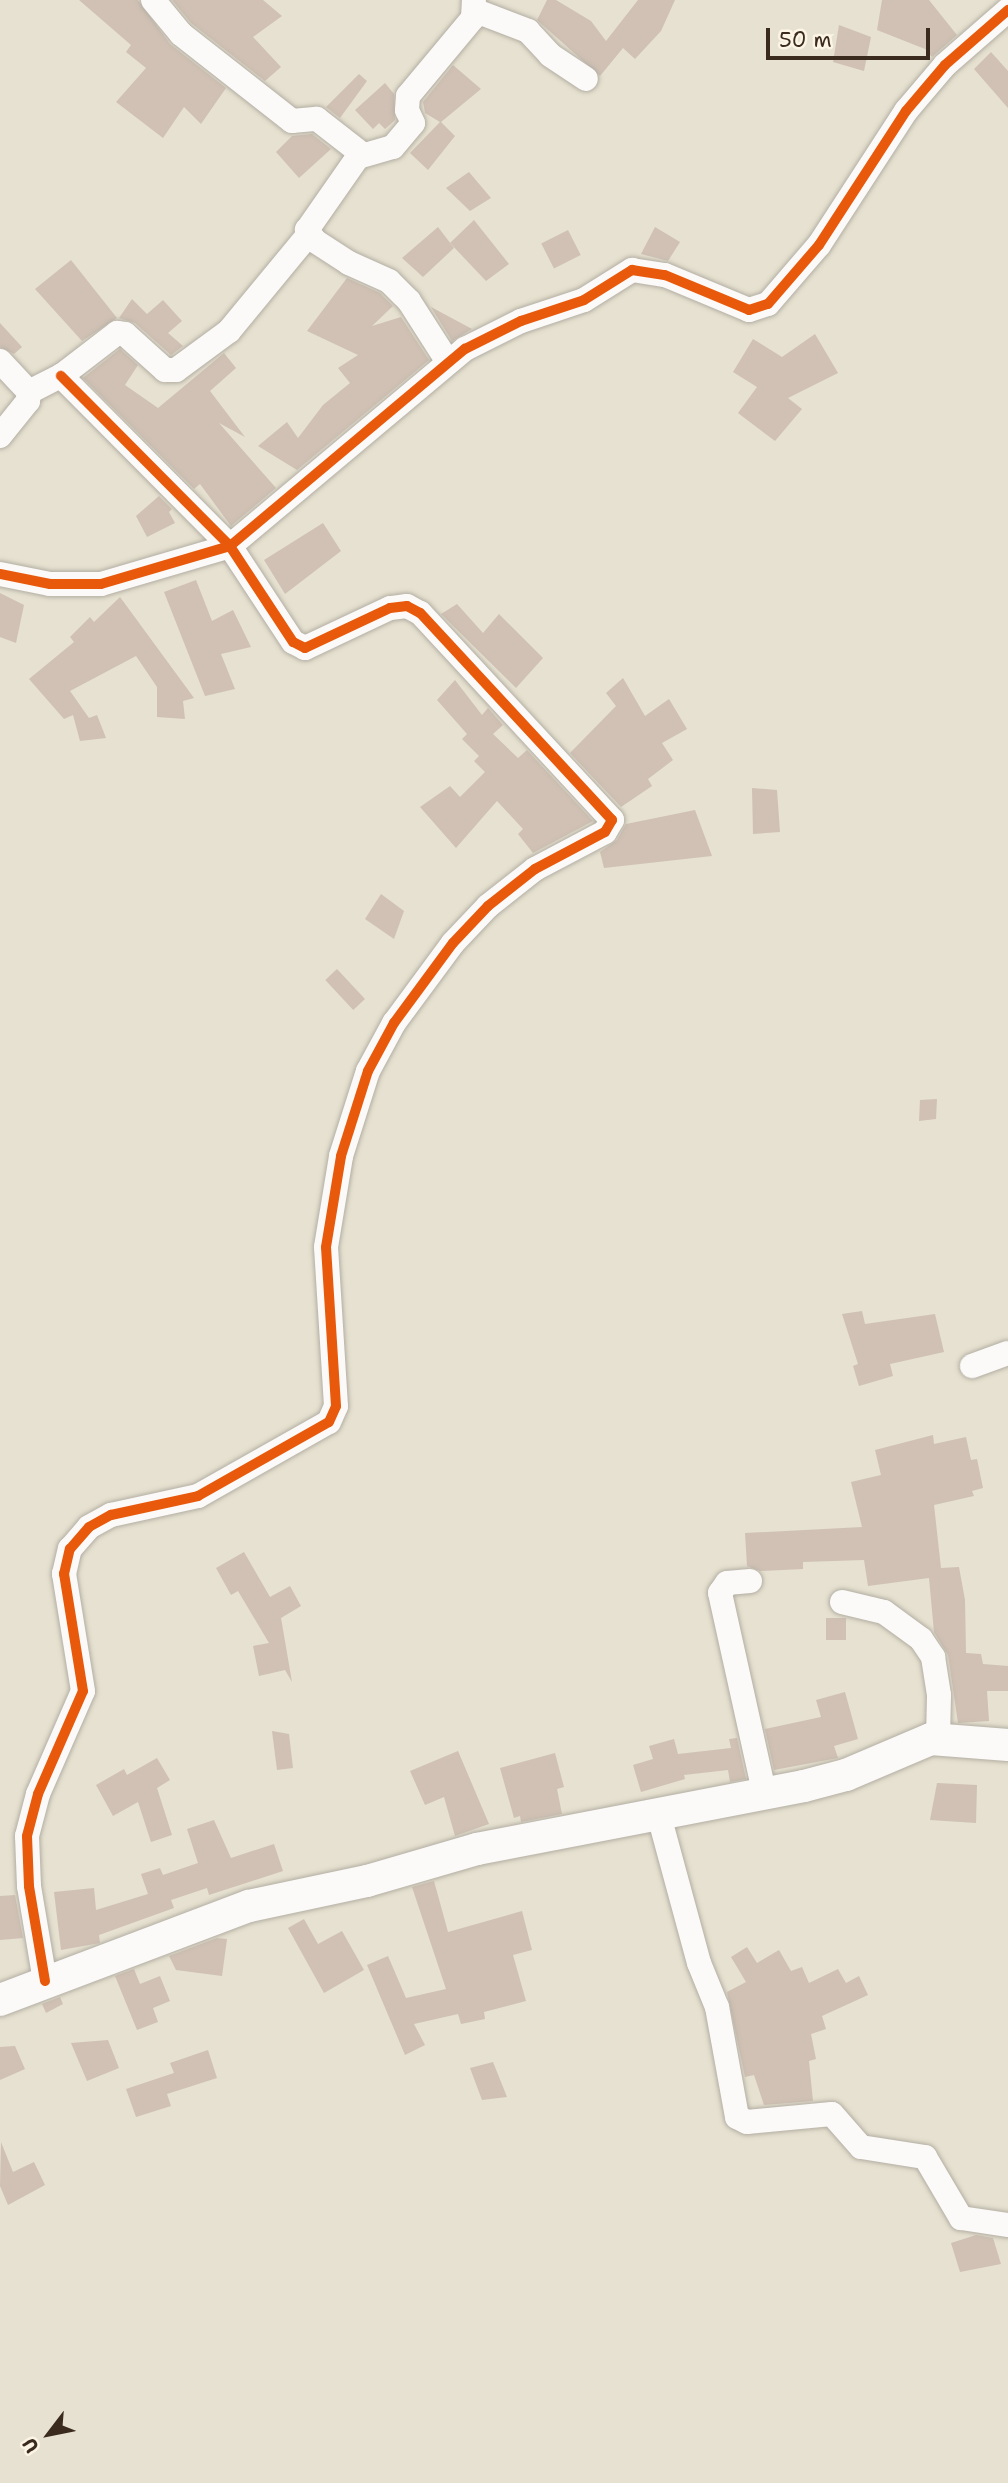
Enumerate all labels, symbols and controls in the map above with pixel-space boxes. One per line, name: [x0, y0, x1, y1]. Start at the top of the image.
scale bar: [770, 14, 934, 58]
text: 50 m: [779, 26, 832, 54]
north arrow: [14, 2399, 84, 2469]
text: U: [17, 2433, 45, 2458]

